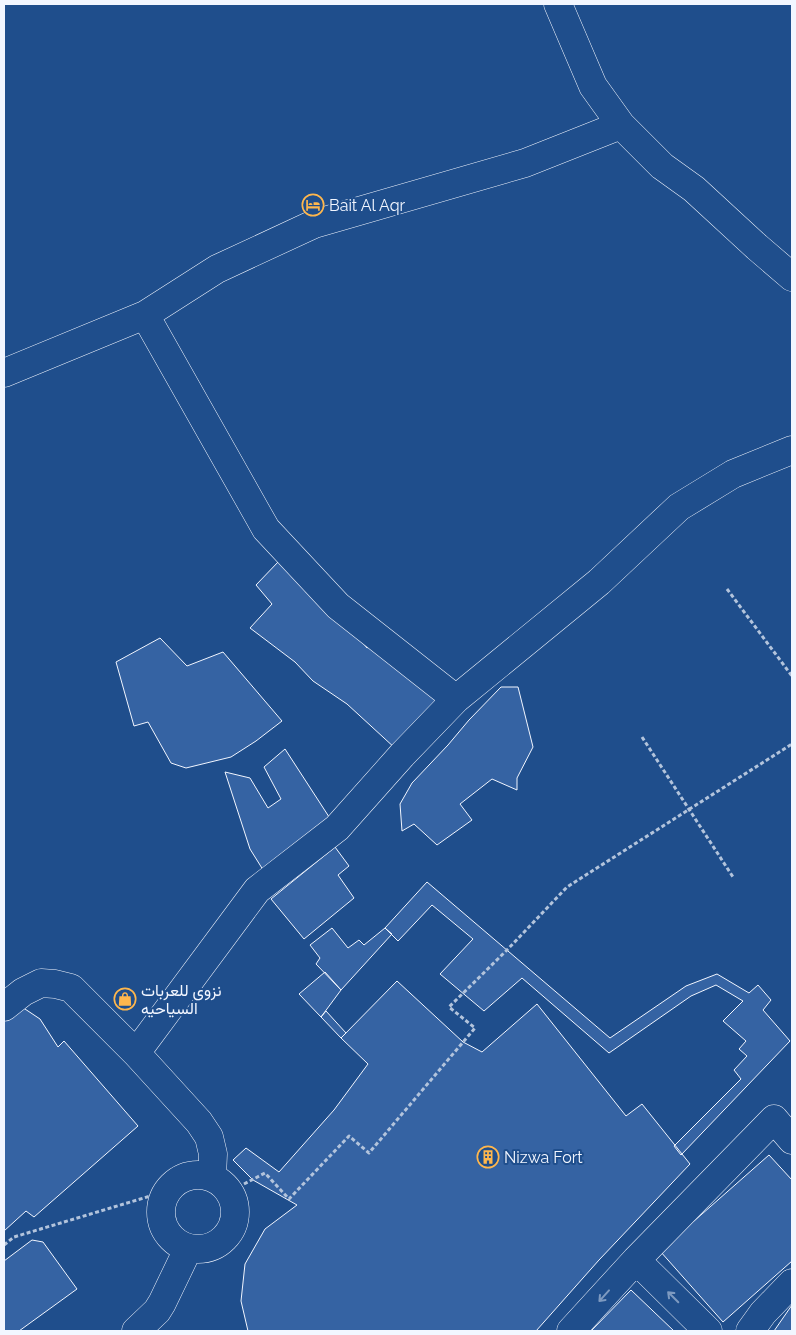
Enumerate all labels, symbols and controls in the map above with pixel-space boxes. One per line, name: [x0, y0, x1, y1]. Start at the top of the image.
hotel icon: Bait Al Aqr: [301, 193, 325, 217]
place label: Bait Al Aqr: [329, 196, 406, 215]
place label: نزوى للعربات السياحيه: [141, 981, 222, 1018]
shop icon: نزوى للعربات السياحيه: [113, 987, 137, 1011]
building icon: Nizwa Fort: [476, 1145, 500, 1169]
place label: Nizwa Fort: [504, 1148, 583, 1167]
one-way arrow: [598, 1289, 610, 1302]
one-way arrow: [667, 1291, 680, 1303]

